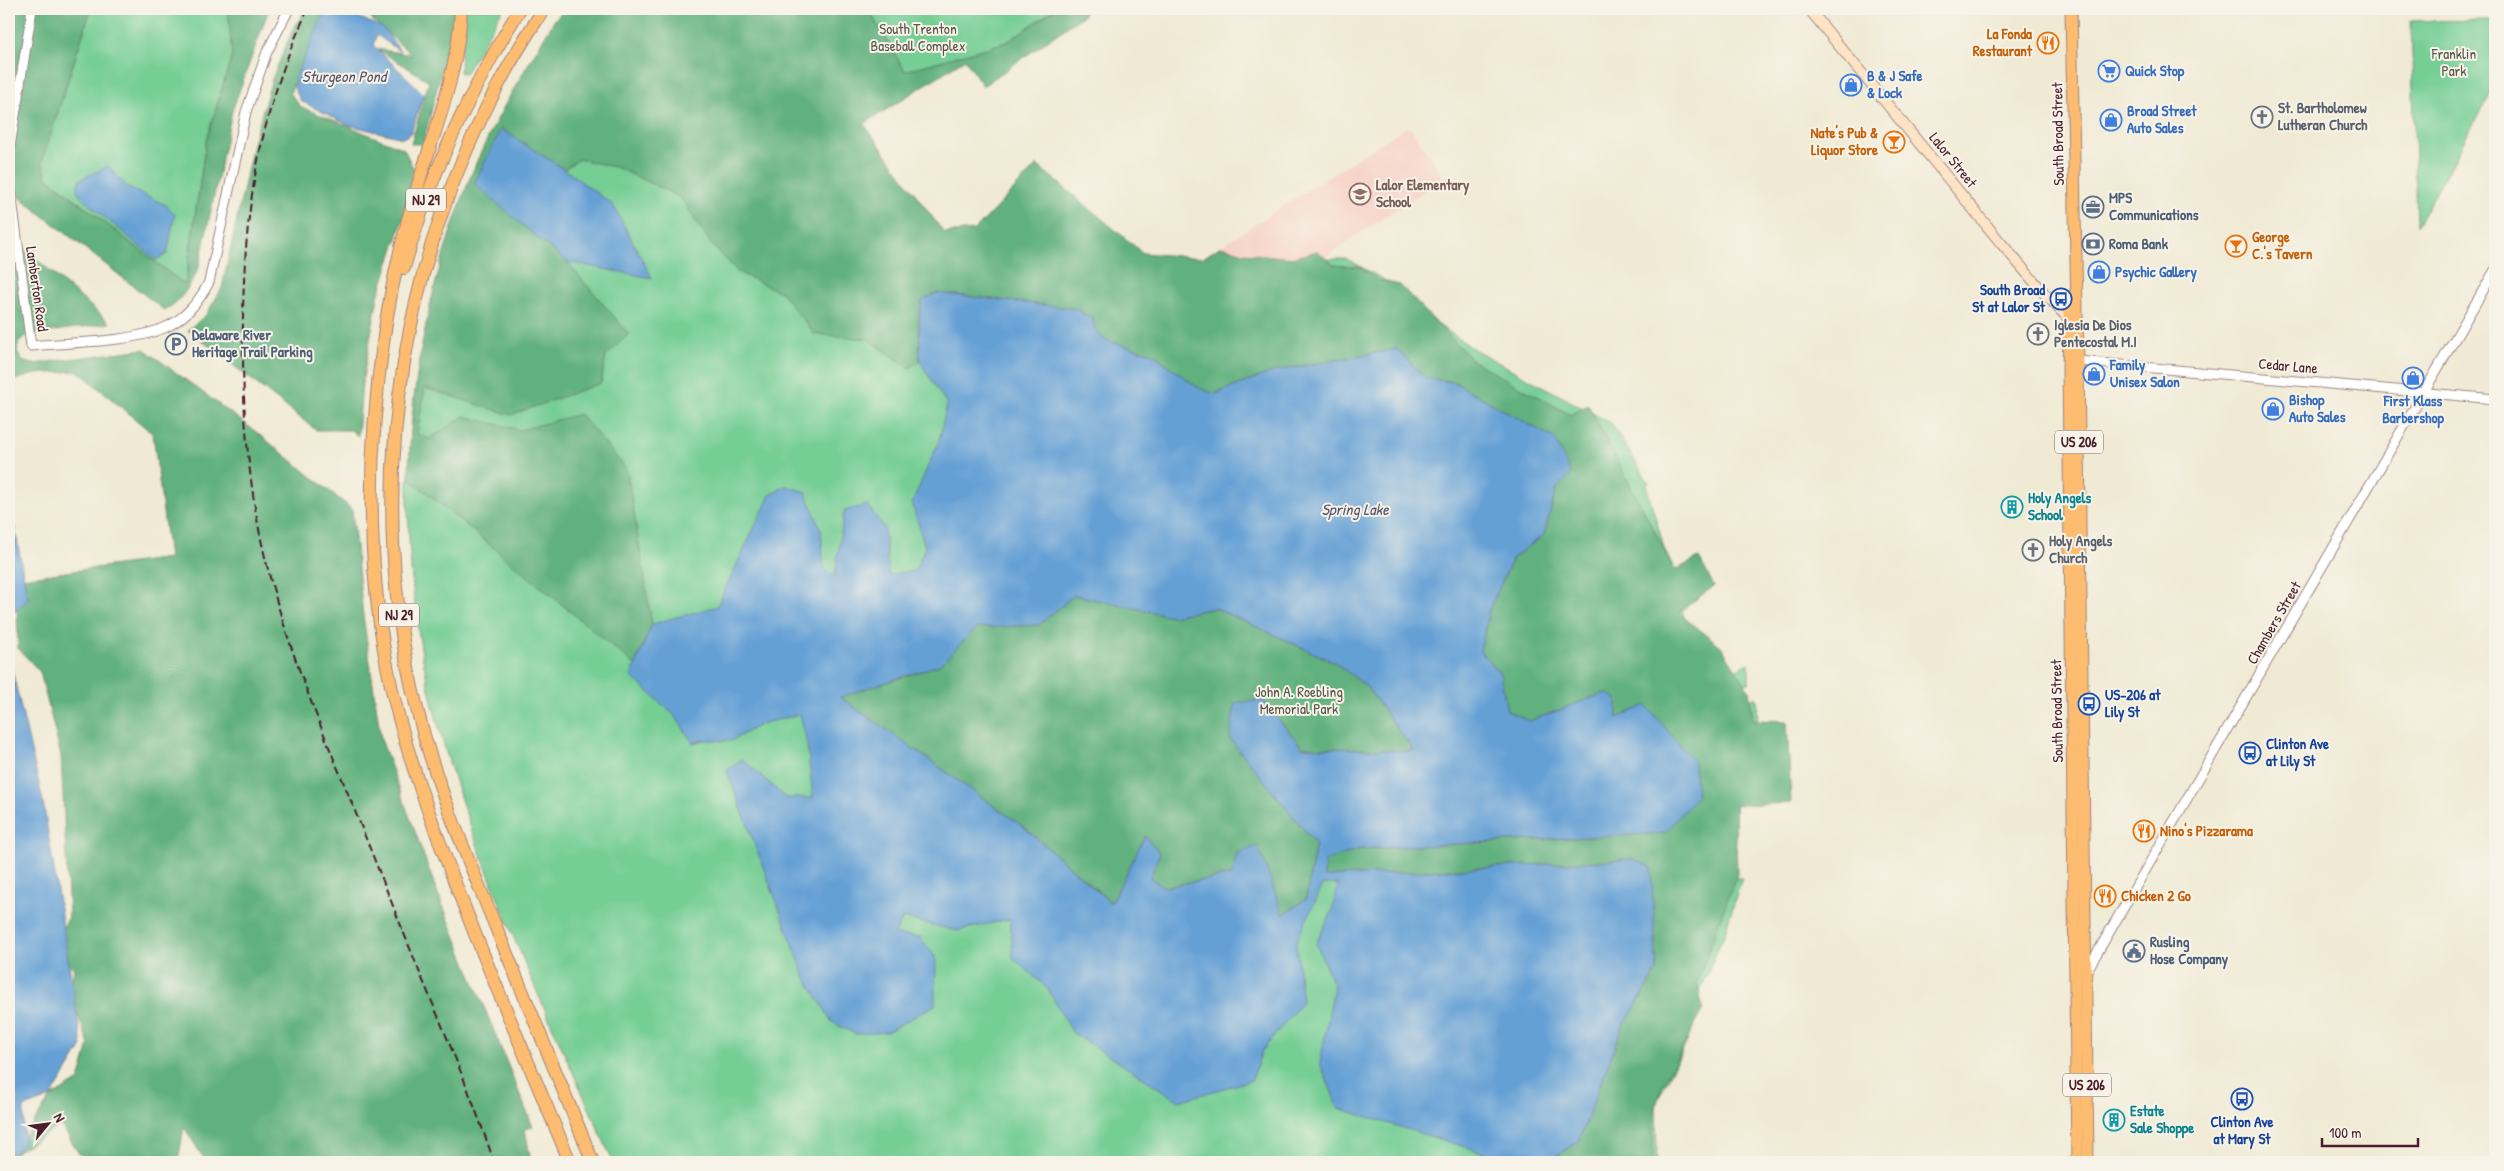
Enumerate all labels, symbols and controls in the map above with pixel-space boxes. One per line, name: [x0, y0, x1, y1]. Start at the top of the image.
park label: South Trenton Baseball Complex: [871, 18, 966, 56]
place label: La Fonda Restaurant: [1973, 23, 2033, 61]
restaurant icon: La Fonda Restaurant: [2036, 31, 2060, 55]
park label: Franklin Park: [2431, 43, 2476, 81]
supermarket icon: Quick Stop: [2097, 59, 2121, 83]
place label: Quick Stop: [2125, 60, 2185, 82]
water label: Sturgeon Pond: [302, 65, 389, 87]
place label: B & J Safe & Lock: [1867, 65, 1923, 103]
shop icon: B & J Safe & Lock: [1839, 73, 1863, 97]
street label: South Broad Street: [2046, 81, 2069, 186]
place label: St. Bartholomew Lutheran Church: [2278, 97, 2368, 135]
place label: Broad Street Auto Sales: [2127, 100, 2197, 138]
church icon: St. Bartholomew Lutheran Church: [2250, 105, 2274, 129]
shop icon: Broad Street Auto Sales: [2099, 108, 2123, 132]
place label: Nate's Pub & Liquor Store: [1811, 122, 1878, 161]
street label: Lalor Street: [1925, 128, 1983, 192]
bar icon: Nate's Pub & Liquor Store: [1882, 130, 1906, 154]
place label: Lalor Elementary School: [1376, 174, 1470, 212]
school or university icon: Lalor Elementary School: [1348, 182, 1372, 206]
place label: MPS Communications: [2109, 187, 2199, 225]
road number: NJ 29: [406, 188, 446, 212]
office icon: MPS Communications: [2081, 195, 2105, 219]
place label: George C.'s Tavern: [2252, 226, 2313, 264]
bank icon: Roma Bank: [2081, 232, 2105, 256]
place label: Roma Bank: [2109, 233, 2169, 254]
bar icon: George C.'s Tavern: [2224, 234, 2248, 258]
street label: Lamberton Road: [21, 245, 54, 333]
shop icon: Psychic Gallery: [2087, 260, 2111, 284]
place label: Psychic Gallery: [2115, 261, 2197, 283]
place label: South Broad St at Lalor St: [1972, 279, 2046, 317]
bus stop icon: South Broad St at Lalor St: [2049, 287, 2073, 311]
place label: Iglesia De Dios Pentecostal M.I: [2054, 314, 2137, 352]
church icon: Iglesia De Dios Pentecostal M.I: [2026, 322, 2050, 346]
place label: Delaware River Heritage Trail Parking: [192, 324, 313, 363]
parking icon: Delaware River Heritage Trail Parking: [164, 332, 188, 356]
street label: Cedar Lane: [2258, 352, 2319, 379]
place label: Family Unisex Salon: [2109, 354, 2180, 392]
shop icon: Family Unisex Salon: [2082, 362, 2106, 386]
shop icon: First Klass Barbershop: [2401, 366, 2425, 390]
place label: Bishop Auto Sales: [2289, 389, 2346, 427]
place label: First Klass Barbershop: [2382, 390, 2444, 429]
shop icon: Bishop Auto Sales: [2261, 397, 2285, 421]
road number: US 206: [2055, 431, 2103, 454]
place label: Holy Angels School: [2028, 487, 2092, 525]
building icon: Holy Angels School: [2000, 495, 2024, 519]
water label: Spring Lake: [1321, 498, 1389, 520]
place label: Holy Angels Church: [2049, 530, 2113, 568]
church icon: Holy Angels Church: [2021, 538, 2045, 562]
street label: Chambers Street: [2241, 577, 2306, 668]
road number: NJ 29: [379, 604, 419, 626]
street label: South Broad Street: [2045, 658, 2068, 763]
park label: John A. Roebling Memorial Park: [1255, 681, 1343, 719]
place label: US-206 at Lily St: [2105, 684, 2161, 723]
bus stop icon: US-206 at Lily St: [2077, 692, 2101, 716]
place label: Clinton Ave at Lily St: [2266, 733, 2329, 772]
bus stop icon: Clinton Ave at Lily St: [2238, 741, 2262, 765]
restaurant icon: Nino's Pizzarama: [2132, 819, 2156, 843]
place label: Nino's Pizzarama: [2160, 820, 2253, 841]
restaurant icon: Chicken 2 Go: [2093, 884, 2117, 908]
place label: Chicken 2 Go: [2121, 885, 2191, 906]
place label: Rusling Hose Company: [2150, 931, 2229, 970]
public building icon: Rusling Hose Company: [2122, 939, 2146, 963]
road number: US 206: [2063, 1074, 2111, 1096]
bus stop icon: Clinton Ave at Mary St: [2230, 1087, 2254, 1111]
north arrow: [22, 1098, 72, 1148]
place label: Estate Sale Shoppe: [2130, 1100, 2194, 1139]
building icon: Estate Sale Shoppe: [2102, 1108, 2126, 1132]
text: N: [50, 1110, 70, 1126]
place label: Clinton Ave at Mary St: [2210, 1111, 2274, 1150]
scale bar: [2322, 1116, 2418, 1148]
text: 100 m: [2329, 1122, 2362, 1143]

